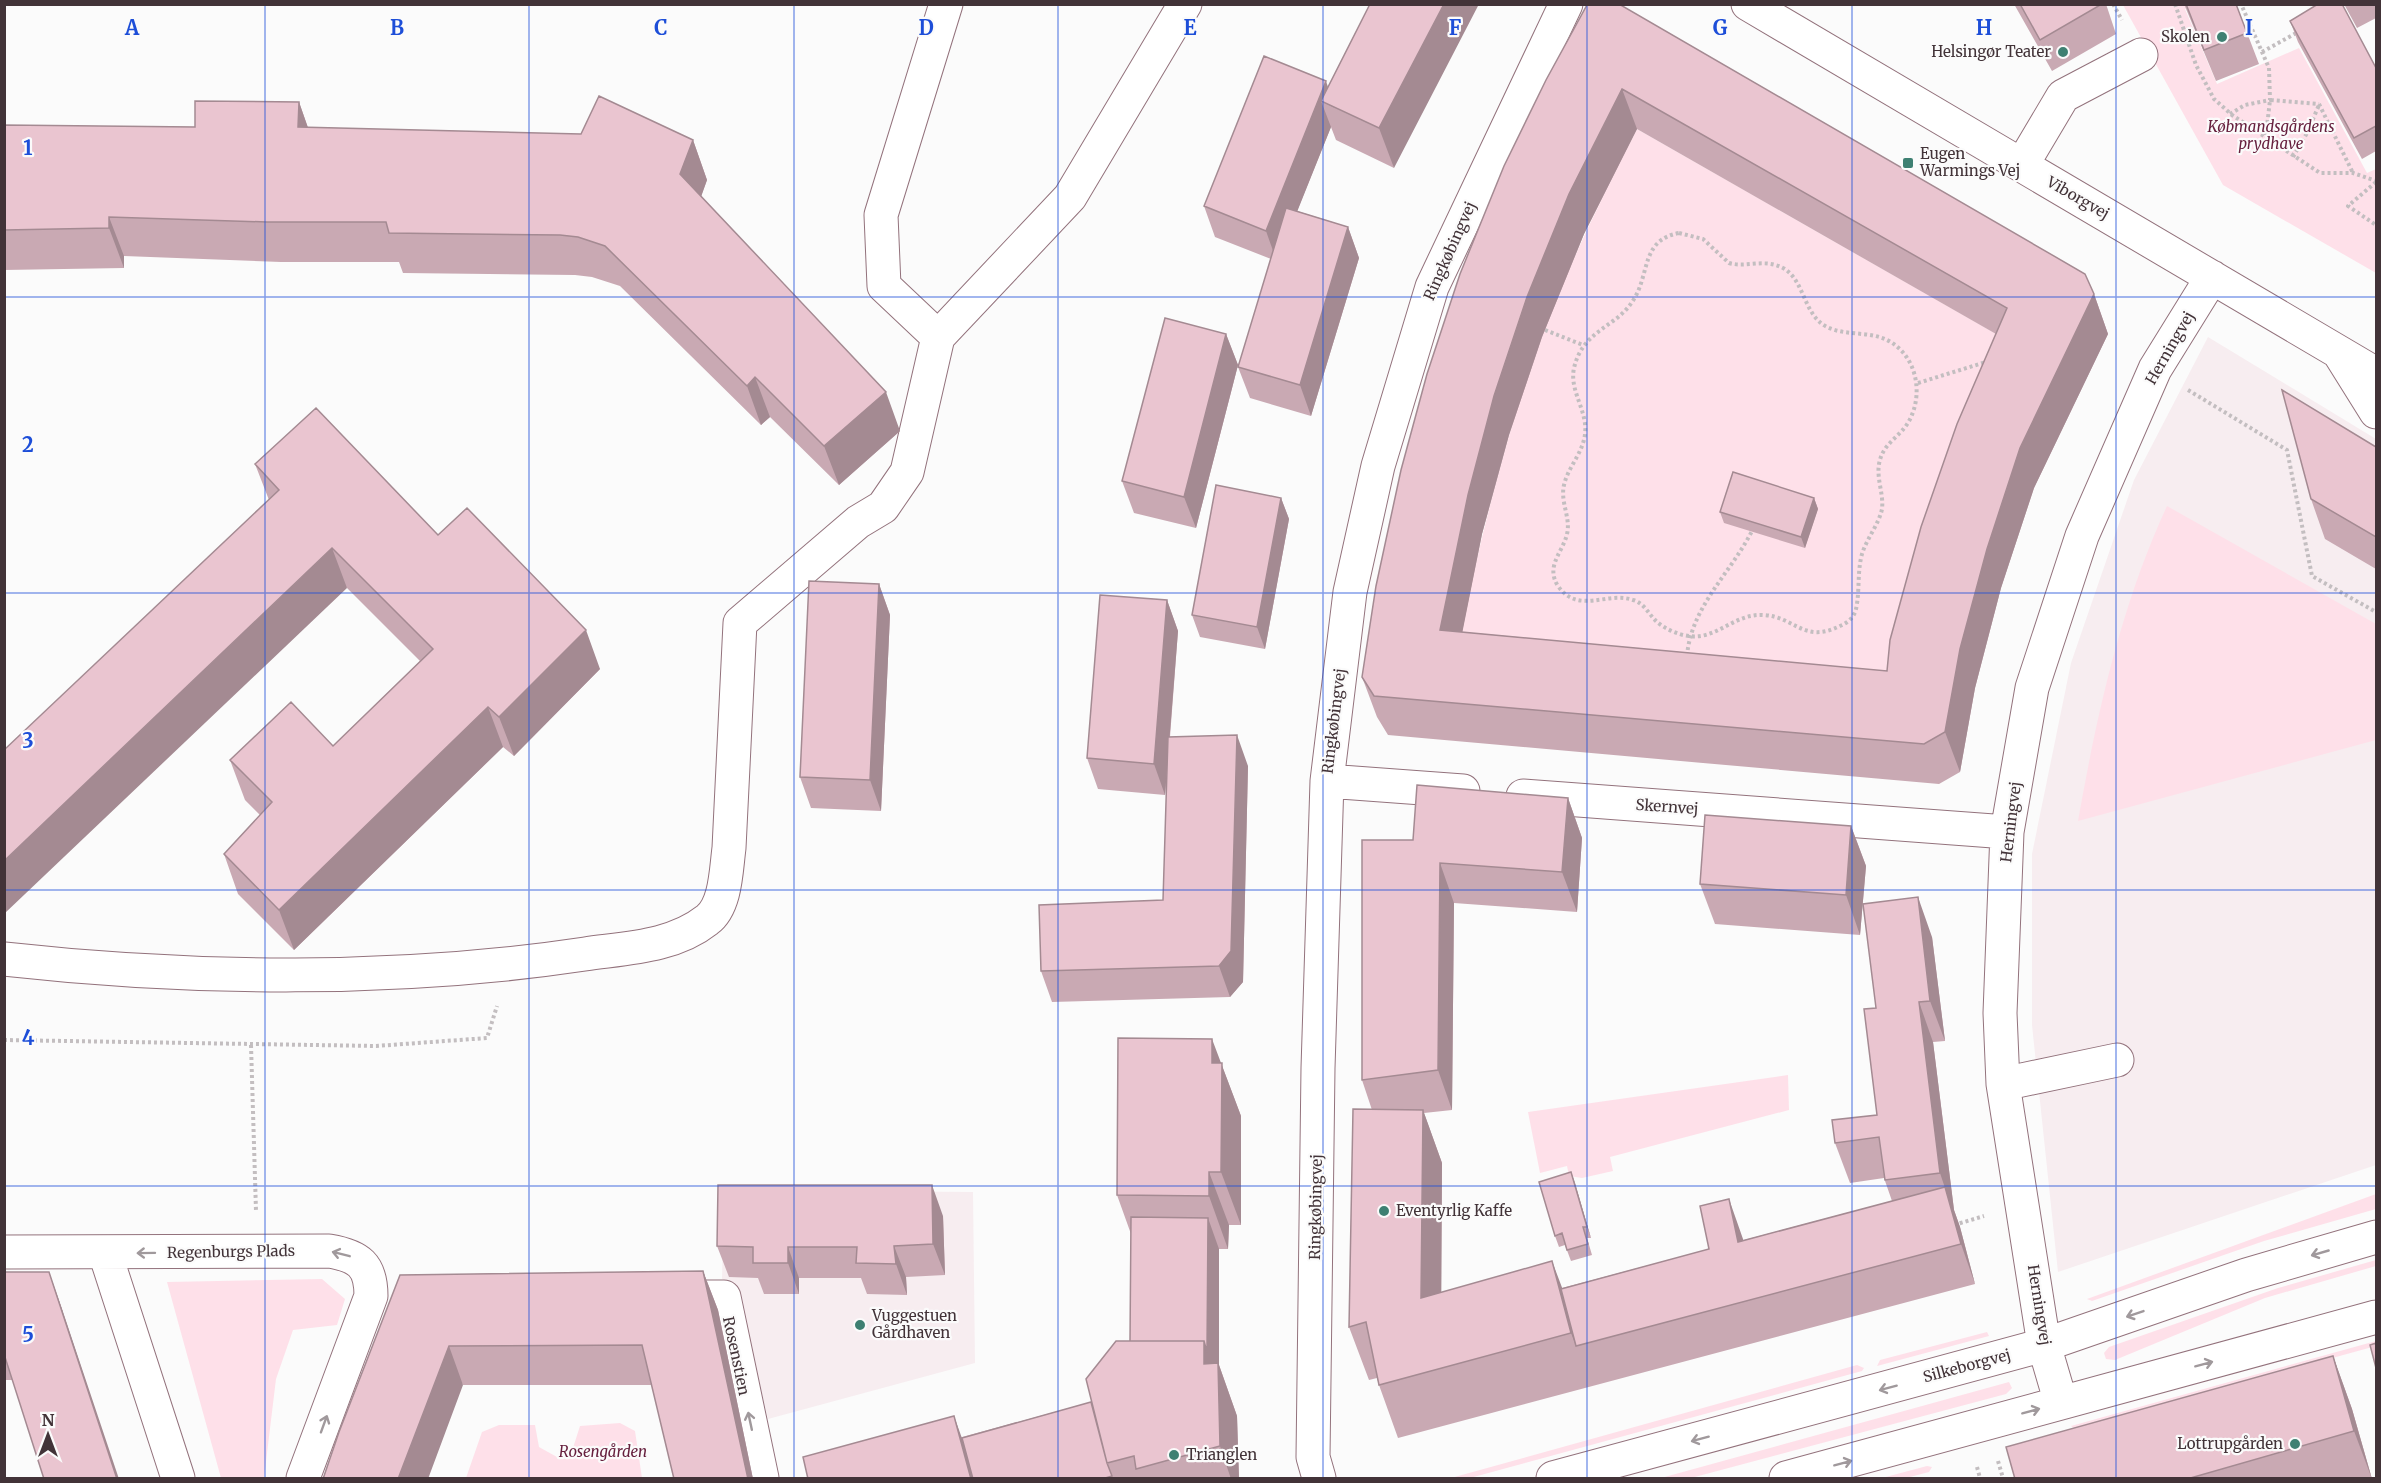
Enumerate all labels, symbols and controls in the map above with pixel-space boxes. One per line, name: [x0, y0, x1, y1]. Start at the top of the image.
text: A: [124, 15, 140, 40]
text: B: [390, 15, 404, 40]
text: C: [654, 15, 668, 40]
text: D: [918, 15, 934, 40]
text: E: [1183, 15, 1197, 40]
text: F: [1449, 15, 1462, 40]
text: G: [1713, 15, 1728, 40]
text: H: [1976, 15, 1992, 40]
text: I: [2245, 15, 2253, 40]
place label: Skolen: [2161, 27, 2210, 46]
marker: Skolen: [2215, 30, 2229, 44]
place label: Helsingør Teater: [1931, 42, 2051, 61]
marker: Helsingør Teater: [2056, 45, 2070, 59]
park label: Købmandsgårdens prydhave: [2207, 117, 2334, 153]
text: 1: [23, 135, 33, 160]
place label: Eugen Warmings Vej: [1919, 144, 2020, 180]
marker: Eugen Warmings Vej: [1901, 156, 1915, 170]
street label: Viborgvej: [2043, 171, 2113, 223]
street label: Ringkøbingvej: [1419, 199, 1480, 303]
street label: Herningvej: [2141, 308, 2198, 388]
text: 2: [22, 432, 34, 457]
street label: Ringkøbingvej: [1318, 667, 1349, 775]
text: 3: [22, 728, 34, 753]
street label: Herningvej: [1996, 780, 2025, 863]
street label: Skernvej: [1635, 795, 1699, 818]
text: 4: [22, 1025, 35, 1050]
street label: Ringkøbingvej: [1305, 1154, 1326, 1260]
place label: Eventyrlig Kaffe: [1396, 1201, 1512, 1220]
marker: Eventyrlig Kaffe: [1377, 1204, 1391, 1218]
street label: Regenburgs Plads: [167, 1241, 295, 1262]
one-way arrow: [137, 1247, 157, 1258]
one-way arrow: [332, 1247, 351, 1259]
one-way arrow: [2311, 1248, 2330, 1260]
street label: Herningvej: [2024, 1263, 2055, 1347]
place label: Vuggestuen Gårdhaven: [871, 1306, 957, 1342]
one-way arrow: [2126, 1309, 2145, 1320]
street label: Rosenstien: [719, 1315, 754, 1397]
marker: Vuggestuen Gårdhaven: [853, 1318, 867, 1332]
text: 5: [22, 1322, 34, 1347]
street label: Silkeborgvej: [1921, 1345, 2013, 1386]
one-way arrow: [2194, 1358, 2213, 1370]
one-way arrow: [1879, 1382, 1898, 1394]
north arrow: [18, 1405, 78, 1465]
one-way arrow: [2021, 1405, 2040, 1416]
text: N: [42, 1410, 55, 1430]
one-way arrow: [744, 1412, 755, 1432]
one-way arrow: [319, 1415, 330, 1434]
one-way arrow: [1691, 1433, 1710, 1445]
place label: Lottrupgården: [2177, 1434, 2283, 1453]
marker: Lottrupgården: [2288, 1437, 2302, 1451]
park label: Rosengården: [559, 1442, 647, 1461]
place label: Trianglen: [1186, 1445, 1257, 1464]
marker: Trianglen: [1167, 1448, 1181, 1462]
one-way arrow: [1833, 1457, 1852, 1468]

